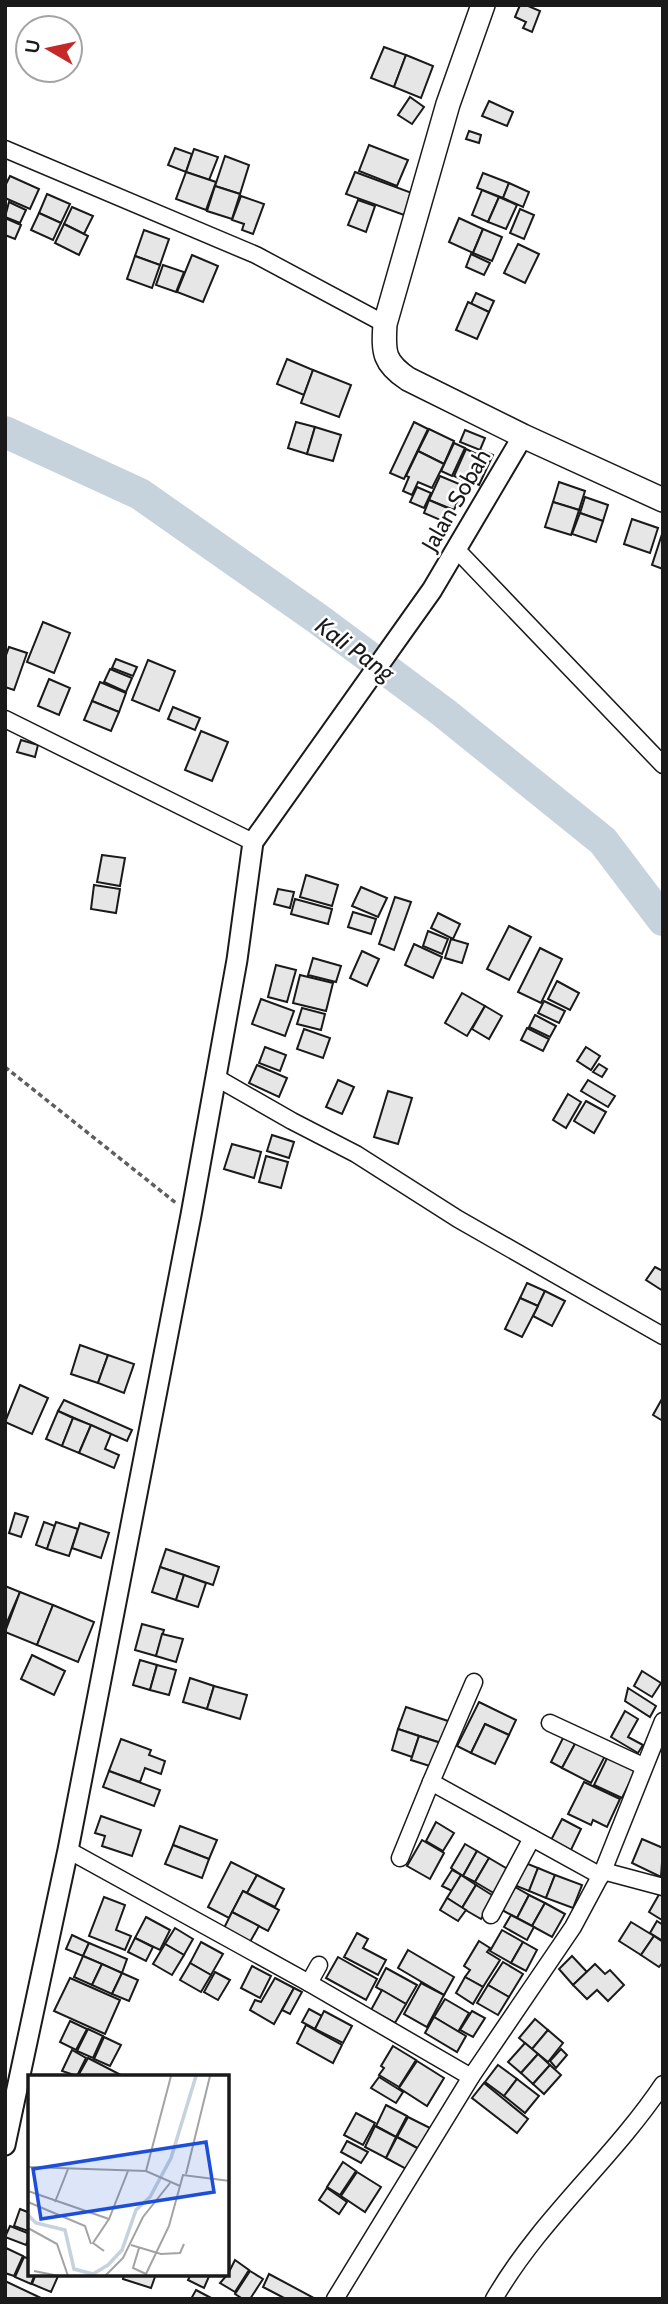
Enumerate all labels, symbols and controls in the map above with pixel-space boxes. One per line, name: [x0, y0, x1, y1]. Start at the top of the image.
north arrow: [14, 14, 84, 84]
text: U: [20, 38, 45, 55]
street label: Jalan Sobah: [415, 444, 497, 557]
water label: Kali Pang: [310, 611, 401, 688]
inset map: [28, 2075, 229, 2276]

